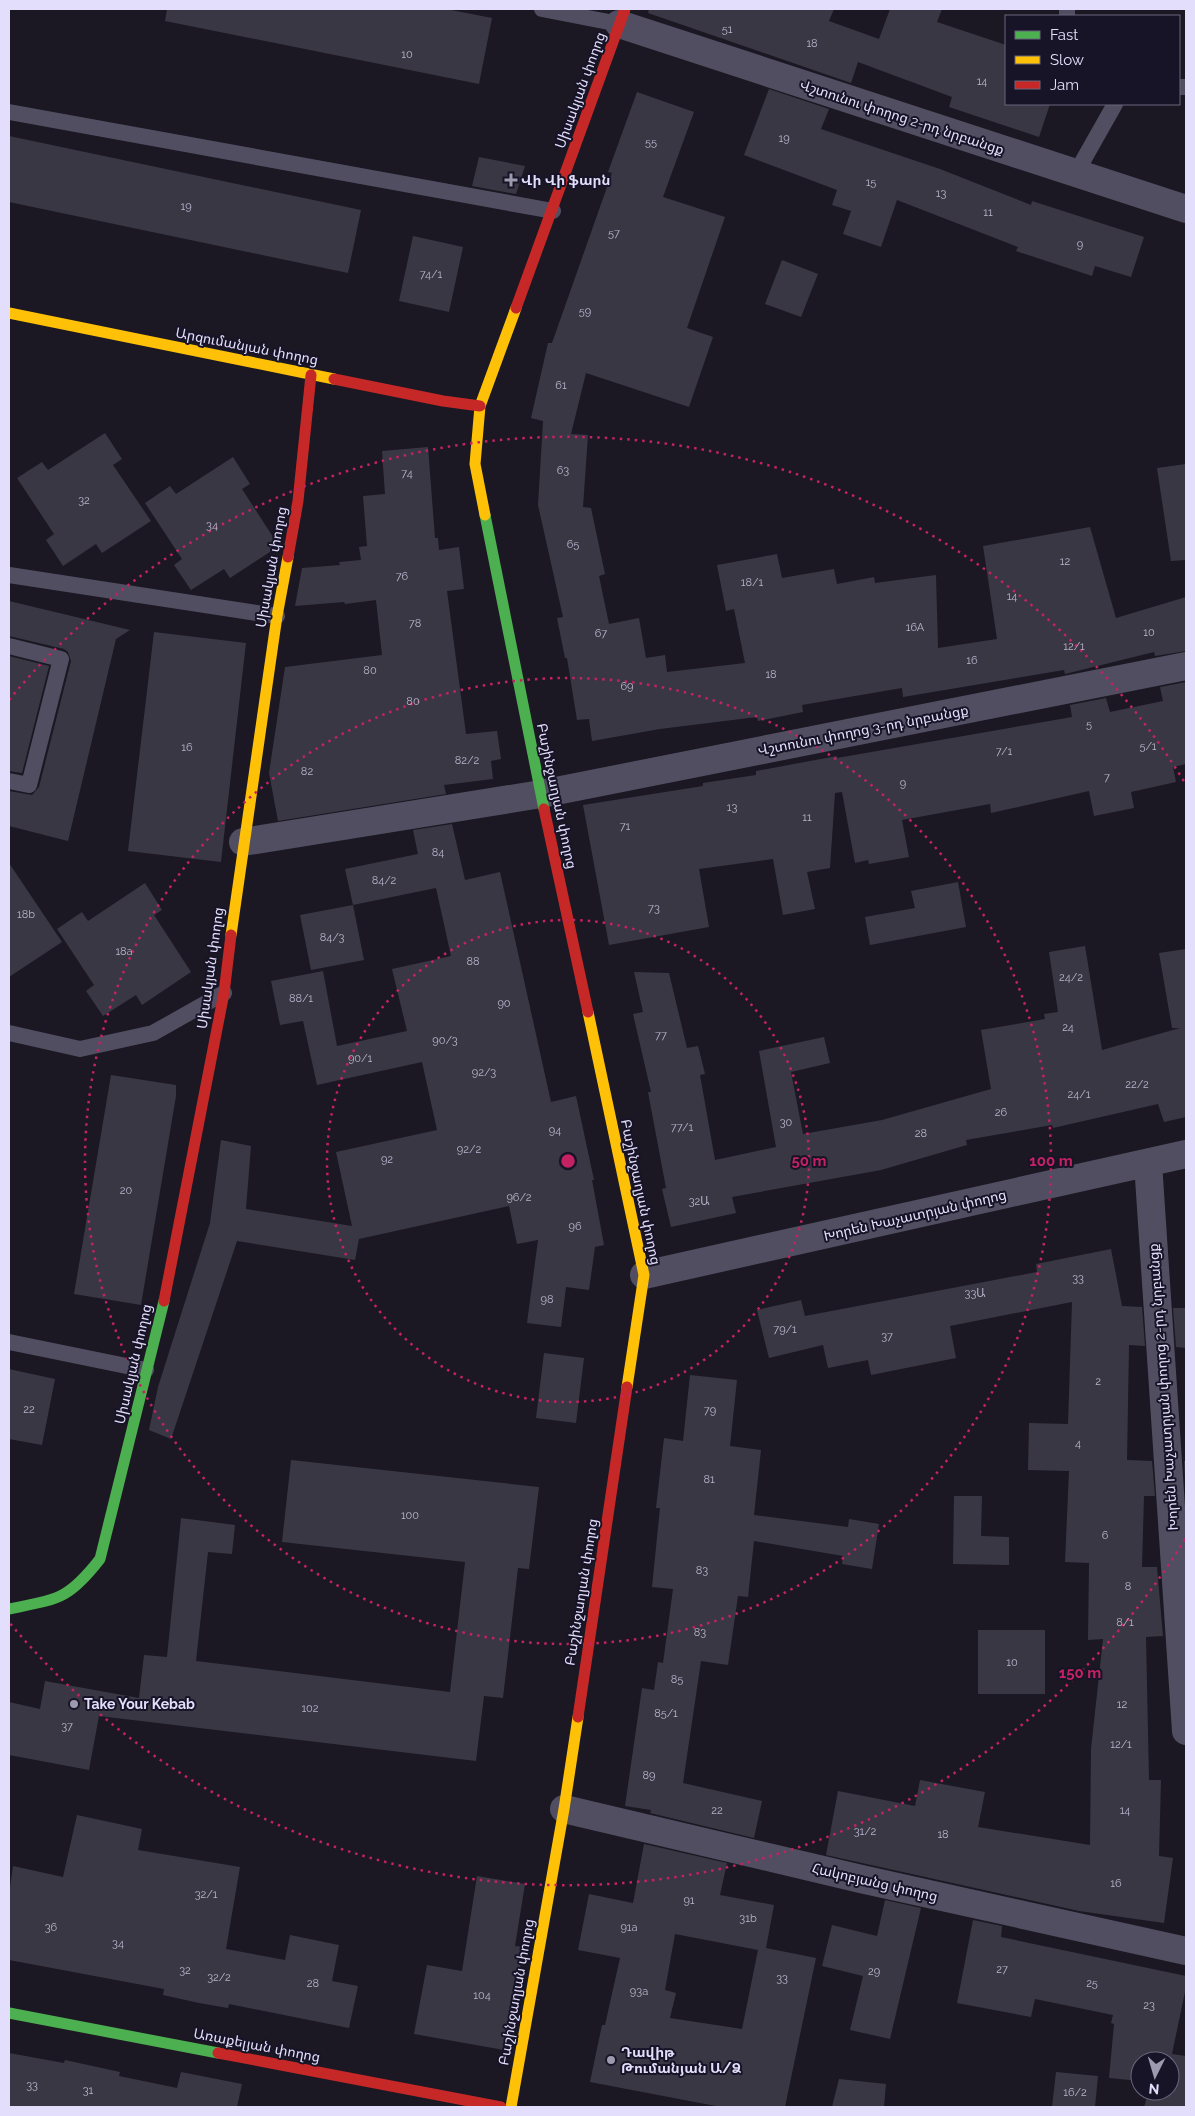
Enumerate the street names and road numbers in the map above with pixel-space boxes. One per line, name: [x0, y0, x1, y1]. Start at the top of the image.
street label: Սիսակյան փողոց: [551, 30, 609, 150]
street label: Վշտունու փողոց 2-րդ նրբանցք: [798, 76, 1006, 158]
street label: Արզումանյան փողոց: [174, 324, 320, 368]
street label: Սիսակյան փողոց: [252, 505, 290, 629]
street label: Վշտունու փողոց 3-րդ նրբանցք: [756, 702, 970, 758]
street label: Բաշինջաղյան փողոց: [534, 722, 580, 870]
street label: Սիսակյան փողոց: [194, 906, 226, 1030]
street label: Բաշինջաղյան փողոց: [618, 1118, 664, 1266]
street label: Խորեն Խաչատրյան փողոց: [822, 1186, 1008, 1244]
street label: Խորեն Խաչատրյան փողոց 2-րդ նրբանցք: [1145, 1243, 1181, 1531]
street label: Սիսակյան փողոց: [111, 1302, 155, 1426]
street label: Բաշինջաղյան փողոց: [561, 1517, 601, 1667]
street label: Հակոբյանց փողոց: [811, 1860, 939, 1904]
street label: Բաշինջաղյան փողոց: [495, 1917, 537, 2067]
street label: Առաքելյան փողոց: [192, 2025, 322, 2065]

